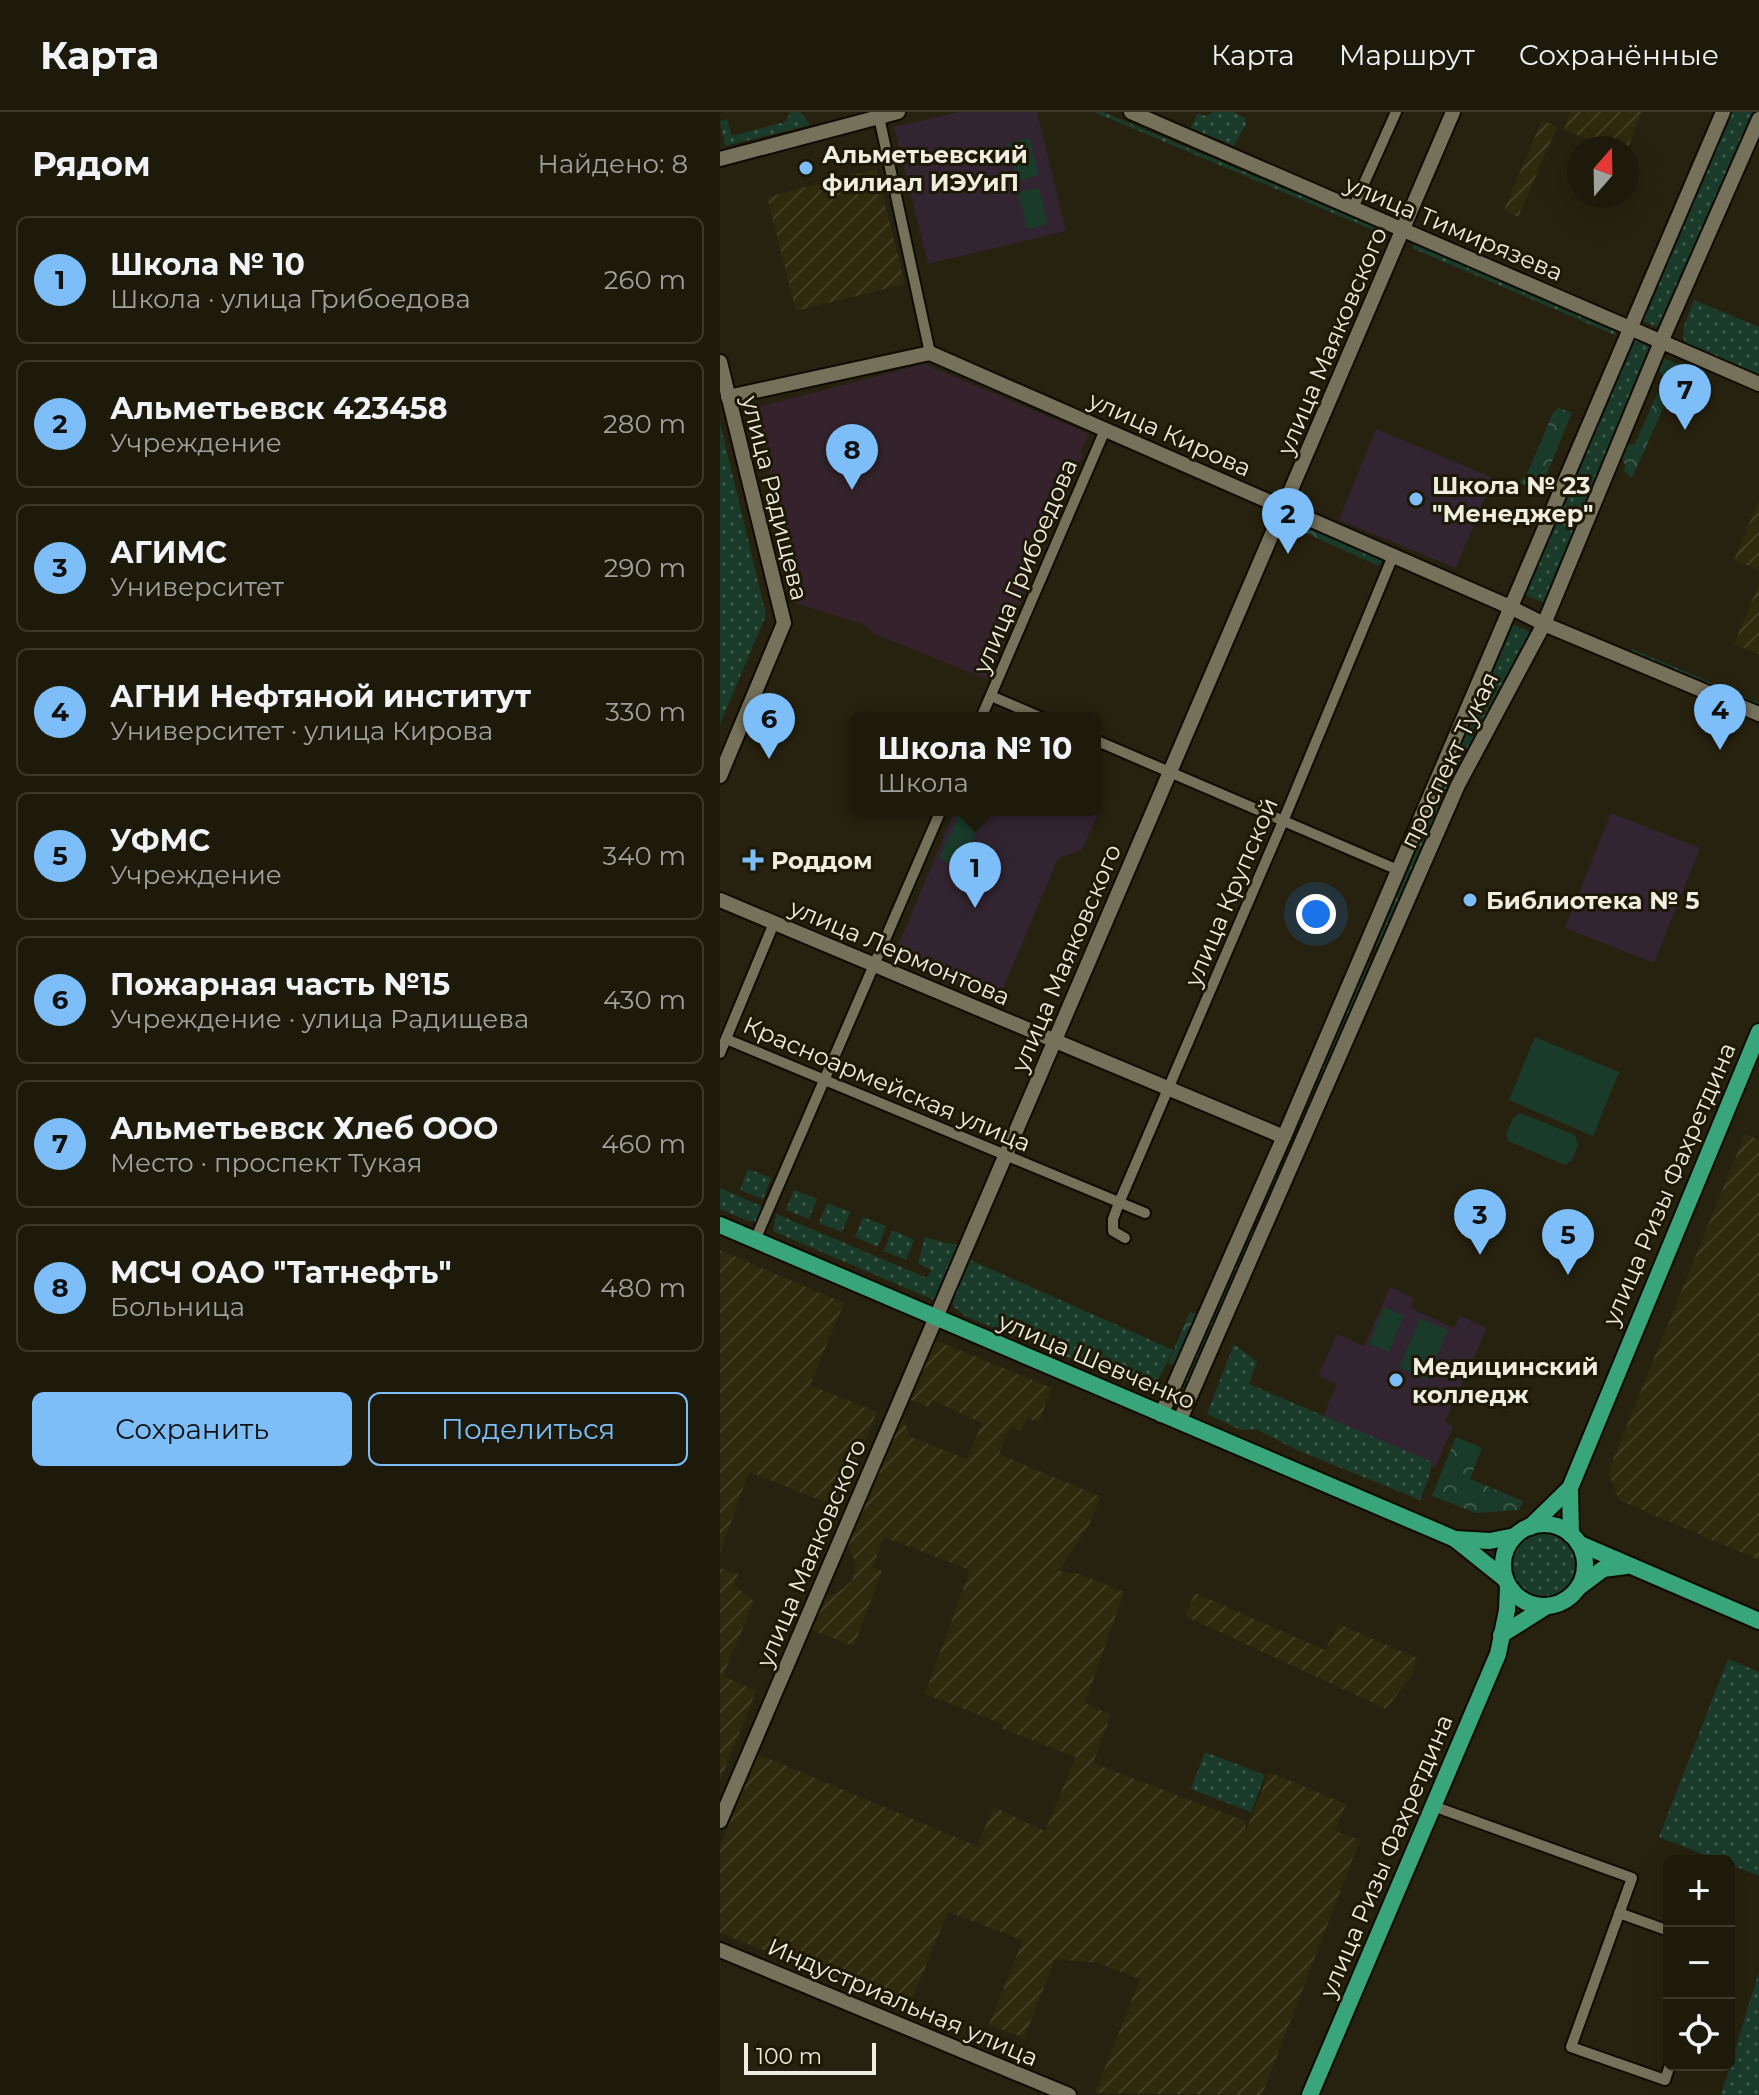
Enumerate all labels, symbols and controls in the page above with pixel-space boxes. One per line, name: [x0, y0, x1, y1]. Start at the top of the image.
text: Карта: [40, 32, 159, 79]
text: Карта: [1211, 38, 1295, 72]
text: Маршрут: [1339, 38, 1475, 72]
text: Сохранённые: [1519, 38, 1719, 72]
north arrow: [1567, 136, 1639, 208]
place label: Альметьевский филиал ИЭУиП: [822, 140, 1028, 197]
text: Рядом: [32, 143, 151, 185]
text: Найдено: 8: [538, 148, 688, 180]
marker: Альметьевский филиал ИЭУиП: [797, 159, 815, 177]
street label: улица Тимирязева: [1340, 169, 1567, 287]
street label: улица Маяковского: [1270, 223, 1393, 460]
text: Школа № 10: [110, 246, 305, 283]
text: 1: [55, 264, 65, 296]
text: 260 m: [604, 264, 686, 296]
text: Школа · улица Грибоедова: [110, 283, 471, 315]
pin: 7: [1659, 364, 1711, 430]
street label: улица Кирова: [1083, 385, 1256, 483]
text: Альметьевск 423458: [110, 390, 448, 427]
street label: улица Радищева: [735, 392, 814, 603]
text: 2: [52, 408, 68, 440]
text: 280 m: [603, 408, 686, 440]
pin: 8: [826, 424, 878, 490]
text: Учреждение: [110, 427, 282, 459]
street label: улица Грибоедова: [966, 454, 1083, 679]
place label: Школа № 23 "Менеджер": [1432, 471, 1594, 528]
pin: 2: [1262, 488, 1314, 554]
marker: Школа № 23 "Менеджер": [1407, 490, 1425, 508]
text: АГИМС: [110, 534, 227, 571]
text: 3: [52, 552, 68, 584]
text: 290 m: [604, 552, 686, 584]
text: Университет: [110, 571, 284, 603]
street label: проспект Тукая: [1394, 667, 1504, 853]
text: АГНИ Нефтяной институт: [110, 678, 531, 715]
pin: 4: [1694, 684, 1746, 750]
pin: 6: [743, 693, 795, 759]
text: 4: [51, 696, 69, 728]
text: 330 m: [605, 696, 686, 728]
popup: [849, 712, 1101, 816]
text: Университет · улица Кирова: [110, 715, 493, 747]
text: Школа № 10: [878, 730, 1072, 767]
text: Школа: [878, 767, 969, 799]
street label: улица Крупской: [1178, 793, 1284, 992]
text: УФМС: [110, 822, 210, 859]
text: 5: [52, 840, 68, 872]
text: 340 m: [603, 840, 686, 872]
street label: улица Маяковского: [1004, 840, 1127, 1077]
pin: 1: [949, 842, 1001, 908]
place label: Роддом: [771, 846, 873, 875]
marker: Роддом: [742, 849, 764, 871]
text: Учреждение: [110, 859, 282, 891]
place label: Библиотека № 5: [1486, 886, 1699, 915]
marker: Библиотека № 5: [1461, 891, 1479, 909]
street label: улица Лермонтова: [785, 892, 1014, 1012]
your location: [1296, 894, 1336, 934]
text: Пожарная часть №15: [110, 966, 450, 1003]
text: 6: [52, 984, 68, 1016]
text: 430 m: [603, 984, 686, 1016]
text: Учреждение · улица Радищева: [110, 1003, 529, 1035]
street label: Красноармейская улица: [739, 1010, 1035, 1158]
street label: улица Ризы Фахретдина: [1596, 1038, 1742, 1331]
text: Альметьевск Хлеб ООО: [110, 1110, 498, 1147]
text: 7: [52, 1128, 68, 1160]
text: 460 m: [601, 1128, 686, 1160]
text: Место · проспект Тукая: [110, 1147, 423, 1179]
pin: 3: [1454, 1189, 1506, 1255]
pin: 5: [1542, 1209, 1594, 1275]
text: МСЧ ОАО "Татнефть": [110, 1254, 452, 1291]
text: 8: [51, 1272, 69, 1304]
text: 480 m: [600, 1272, 686, 1304]
text: Больница: [110, 1291, 245, 1323]
street label: улица Шевченко: [993, 1306, 1200, 1416]
place label: Медицинский колледж: [1412, 1352, 1599, 1409]
marker: Медицинский колледж: [1387, 1371, 1405, 1389]
button: Сохранить: [32, 1392, 352, 1466]
button: Поделиться: [368, 1392, 688, 1466]
street label: улица Маяковского: [749, 1435, 872, 1672]
street label: улица Ризы Фахретдина: [1313, 1710, 1459, 2003]
map controls: [1663, 1855, 1735, 2071]
button: +: [1663, 1855, 1735, 1927]
button: −: [1663, 1927, 1735, 1999]
street label: Индустриальная улица: [763, 1932, 1043, 2072]
button: locate: [1663, 1999, 1735, 2071]
scale bar: [744, 2039, 876, 2075]
text: 100 m: [756, 2043, 822, 2070]

